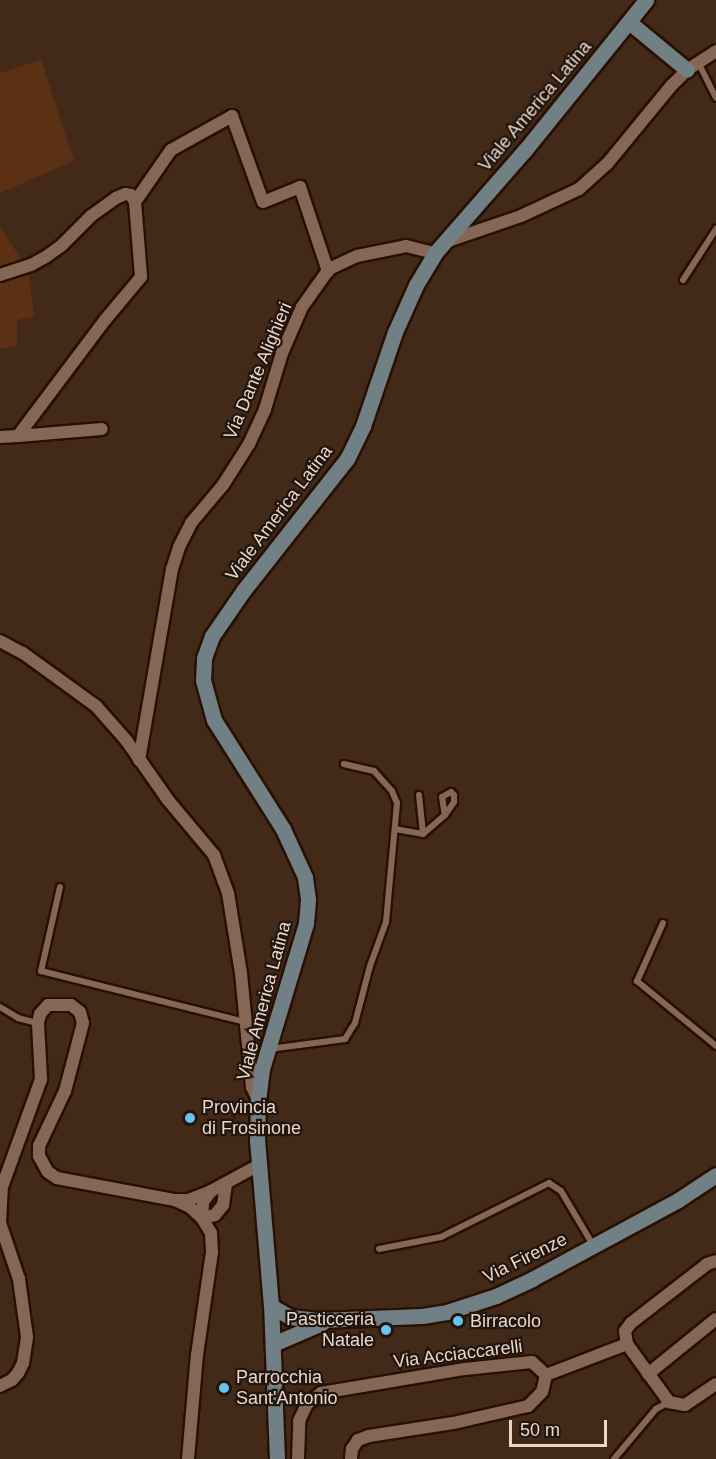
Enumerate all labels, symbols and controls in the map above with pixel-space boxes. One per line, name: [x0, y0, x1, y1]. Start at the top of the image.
street label: Viale America Latina: [474, 36, 596, 176]
street label: Via Dante Alighieri: [219, 299, 297, 443]
street label: Viale America Latina: [221, 441, 337, 585]
street label: Viale America Latina: [232, 919, 296, 1083]
place label: Provincia di Frosinone: [202, 1097, 301, 1140]
marker: Provincia di Frosinone: [183, 1111, 197, 1125]
street label: Via Firenze: [479, 1228, 571, 1288]
place label: Pasticceria Natale: [286, 1309, 374, 1352]
place label: Birracolo: [470, 1310, 541, 1332]
marker: Birracolo: [451, 1314, 465, 1328]
marker: Pasticceria Natale: [379, 1323, 393, 1337]
street label: Via Acciaccarelli: [392, 1335, 524, 1373]
place label: Parrocchia Sant'Antonio: [236, 1367, 338, 1410]
marker: Parrocchia Sant'Antonio: [217, 1381, 231, 1395]
scale bar: [512, 1408, 610, 1446]
text: 50 m: [520, 1420, 560, 1440]

